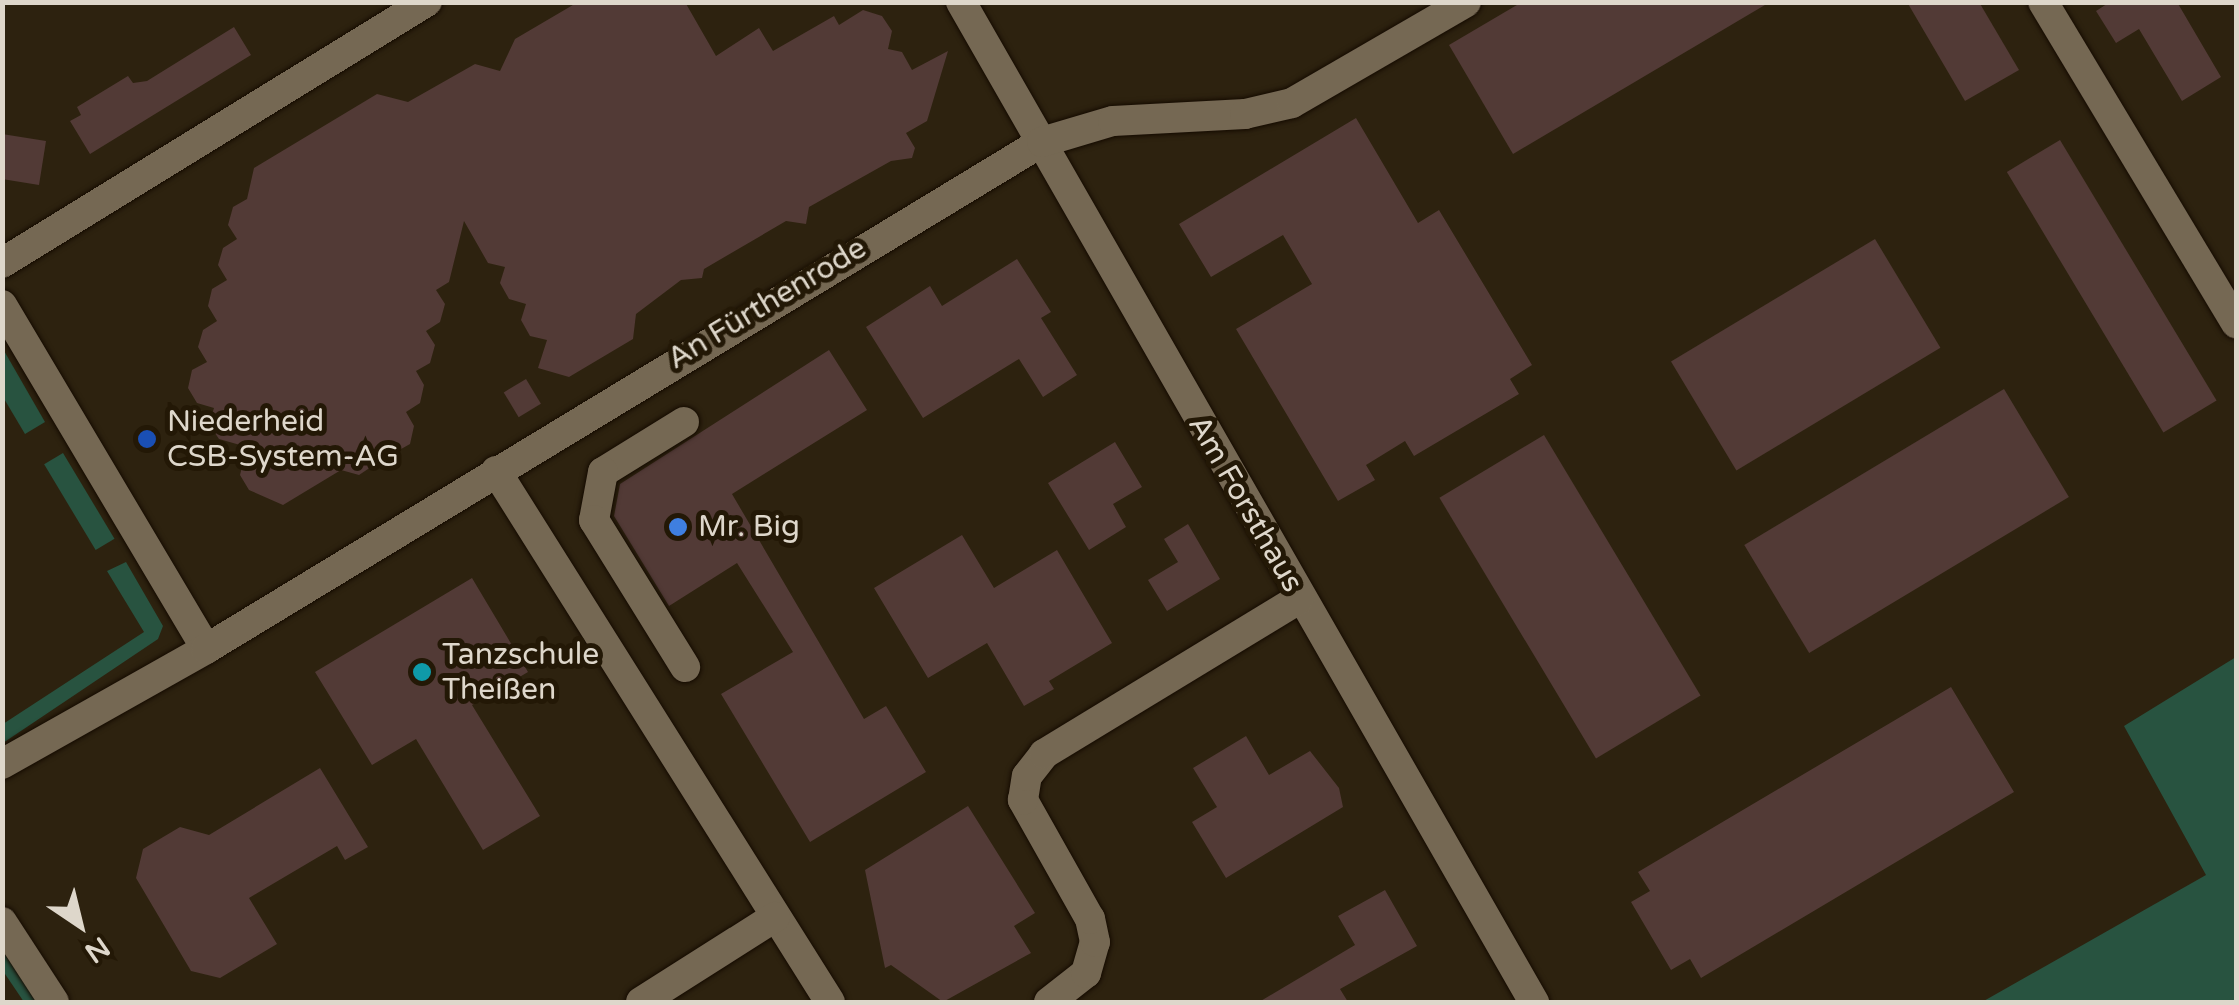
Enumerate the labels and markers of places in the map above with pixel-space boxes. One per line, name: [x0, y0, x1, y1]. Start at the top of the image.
place label: Niederheid CSB-System-AG: [167, 404, 399, 474]
marker: Niederheid CSB-System-AG: [136, 428, 158, 450]
place label: Mr. Big: [698, 509, 800, 545]
marker: Mr. Big: [667, 516, 689, 538]
place label: Tanzschule Theißen: [442, 637, 599, 708]
marker: Tanzschule Theißen: [411, 661, 433, 683]

